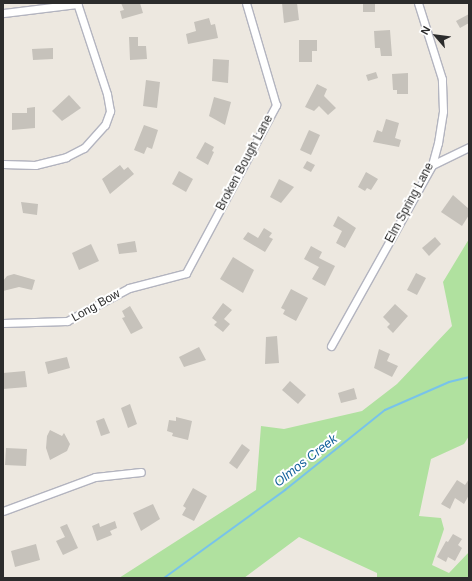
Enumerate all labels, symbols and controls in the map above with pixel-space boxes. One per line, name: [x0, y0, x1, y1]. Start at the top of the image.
north arrow: [416, 16, 456, 56]
text: N: [418, 24, 433, 37]
street label: Broken Bough Lane: [214, 113, 276, 213]
street label: Elm Spring Lane: [383, 160, 437, 246]
street label: Long Bow: [69, 287, 123, 325]
water label: Olmos Creek: [271, 432, 341, 490]

